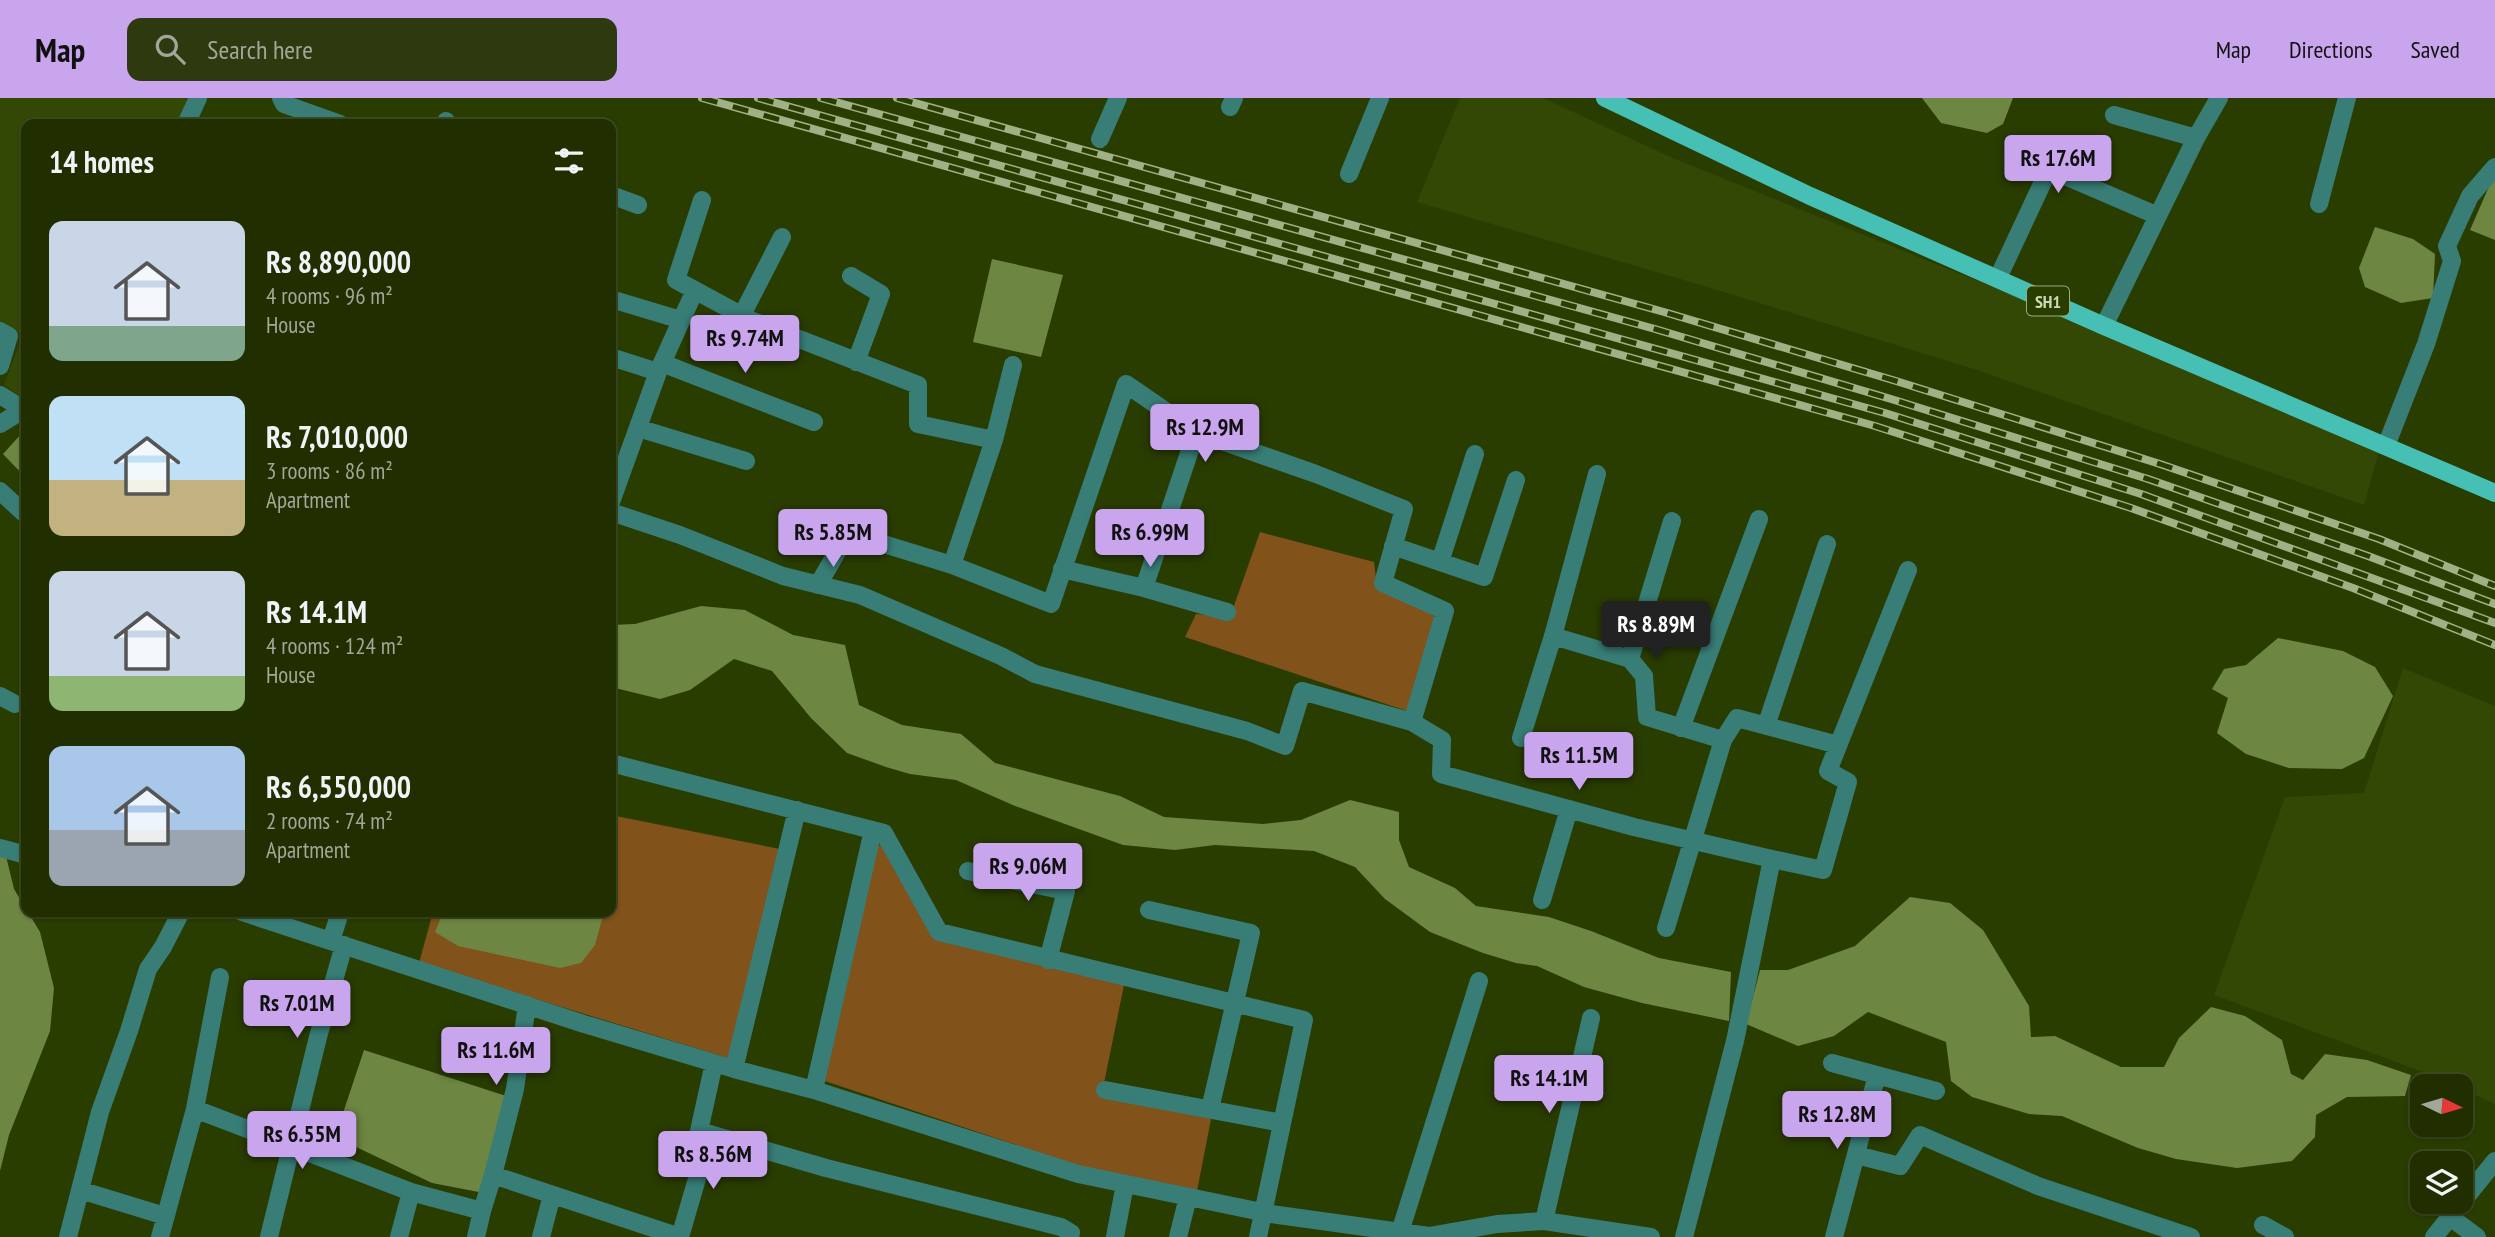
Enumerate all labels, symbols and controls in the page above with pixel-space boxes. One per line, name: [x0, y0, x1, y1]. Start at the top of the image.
search box: [127, 18, 617, 81]
text: Map: [35, 28, 85, 71]
icon: search: [151, 30, 189, 68]
text: Search here: [207, 33, 313, 66]
text: Map: [2216, 34, 2251, 65]
text: Directions: [2289, 34, 2373, 65]
text: Saved: [2411, 34, 2460, 65]
pin: Rs 17.6M: [1986, 136, 2130, 195]
text: 14 homes: [49, 142, 154, 181]
icon: filters: [550, 142, 588, 180]
text: Rs 17.6M: [2020, 143, 2096, 172]
text: Rs 8,890,000: [266, 242, 411, 281]
icon: home: [105, 249, 189, 333]
text: 4 rooms · 96 m²: [266, 281, 393, 310]
road number: SH1: [2027, 286, 2069, 316]
text: House: [266, 310, 316, 339]
pin: Rs 9.74M: [673, 316, 817, 375]
text: Rs 9.74M: [706, 323, 784, 352]
pin: Rs 12.9M: [1133, 404, 1277, 464]
text: Rs 12.9M: [1166, 412, 1244, 441]
text: Rs 7,010,000: [266, 417, 408, 456]
icon: home: [105, 424, 189, 508]
text: 3 rooms · 86 m²: [266, 456, 393, 485]
text: Apartment: [266, 485, 350, 514]
pin: Rs 5.85M: [761, 510, 905, 569]
pin: Rs 6.99M: [1078, 510, 1222, 569]
text: Rs 5.85M: [794, 517, 872, 546]
text: Rs 6.99M: [1111, 517, 1189, 546]
text: Rs 14.1M: [266, 592, 367, 631]
icon: home: [105, 599, 189, 683]
pin: Rs 8.89M: [1584, 602, 1728, 661]
text: Rs 8.89M: [1617, 609, 1695, 638]
text: 4 rooms · 124 m²: [266, 631, 403, 660]
text: House: [266, 660, 316, 689]
pin: Rs 11.5M: [1507, 732, 1651, 792]
text: Rs 11.5M: [1540, 740, 1618, 769]
text: Rs 6,550,000: [266, 767, 411, 806]
icon: home: [105, 774, 189, 858]
text: 2 rooms · 74 m²: [266, 806, 393, 835]
text: Apartment: [266, 835, 350, 864]
pin: Rs 9.06M: [956, 844, 1100, 903]
text: Rs 9.06M: [989, 851, 1067, 880]
pin: Rs 7.01M: [225, 981, 369, 1040]
text: Rs 7.01M: [259, 988, 335, 1017]
pin: Rs 11.6M: [424, 1028, 568, 1087]
text: Rs 11.6M: [457, 1035, 535, 1064]
pin: Rs 14.1M: [1477, 1056, 1621, 1115]
text: Rs 14.1M: [1510, 1063, 1588, 1092]
north arrow: [2410, 1074, 2473, 1138]
map controls: [2410, 1074, 2473, 1214]
pin: Rs 12.8M: [1765, 1091, 1909, 1151]
text: Rs 12.8M: [1798, 1099, 1876, 1128]
pin: Rs 6.55M: [230, 1112, 374, 1171]
text: Rs 6.55M: [263, 1119, 341, 1148]
pin: Rs 8.56M: [641, 1132, 785, 1191]
text: Rs 8.56M: [674, 1139, 752, 1168]
button: layers: [2410, 1151, 2473, 1214]

